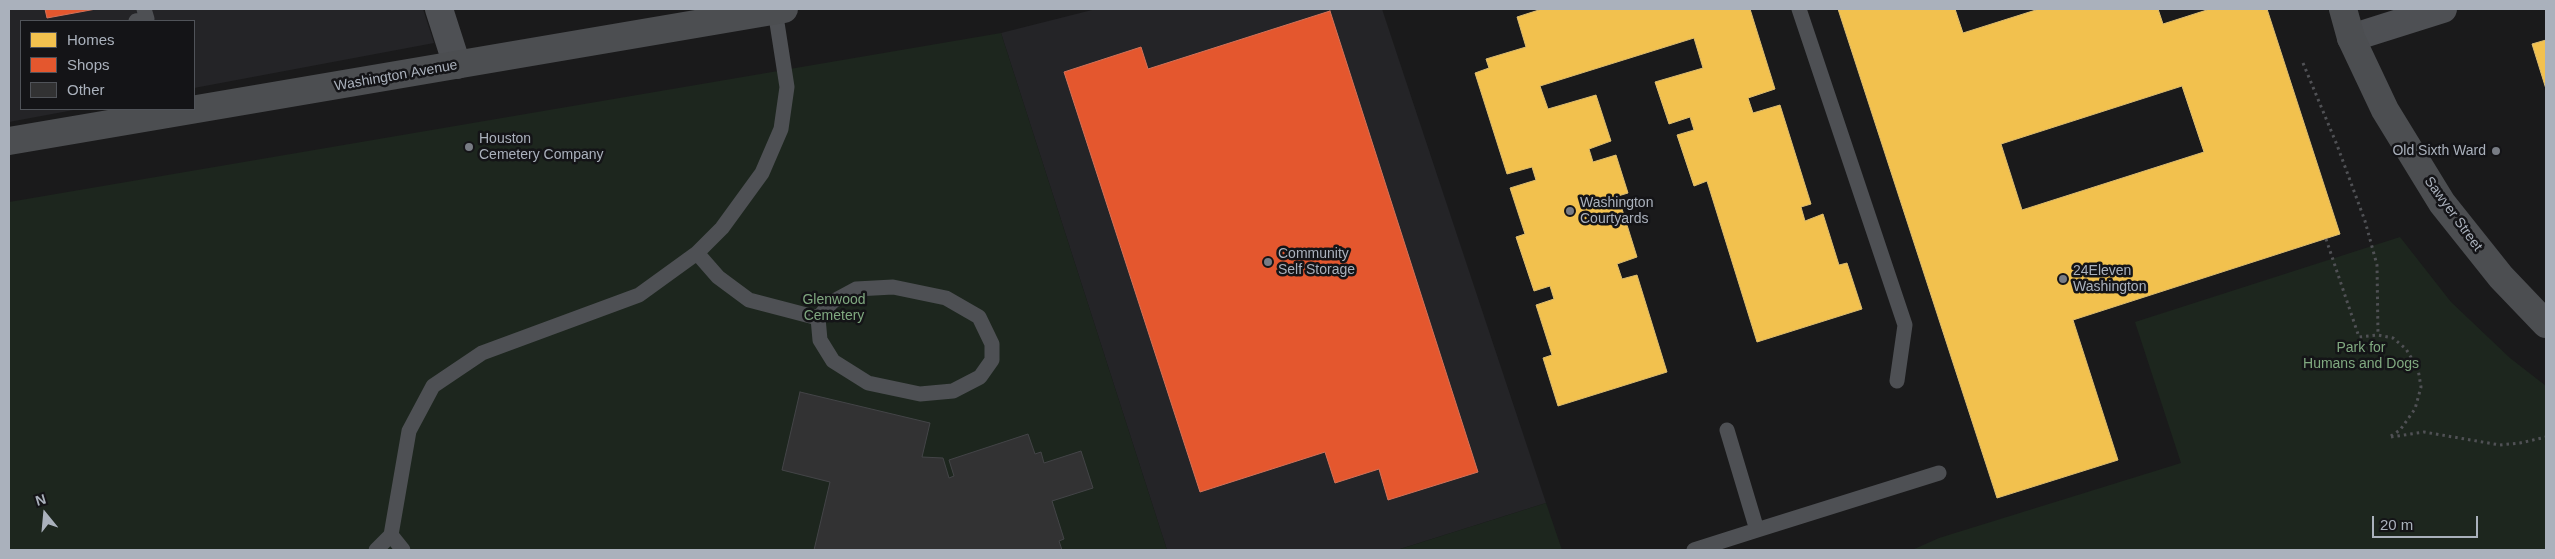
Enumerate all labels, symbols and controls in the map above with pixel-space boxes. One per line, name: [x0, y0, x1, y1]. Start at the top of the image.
legend: [20, 20, 195, 110]
text: Homes: [67, 31, 115, 48]
text: Shops: [67, 56, 110, 73]
street label: Washington Avenue: [333, 57, 459, 95]
text: Other: [67, 81, 105, 98]
place label: Houston Cemetery Company: [479, 131, 603, 164]
marker: Houston Cemetery Company: [463, 141, 475, 153]
place label: Old Sixth Ward: [2392, 143, 2486, 159]
marker: Old Sixth Ward: [2490, 145, 2502, 157]
street label: Sawyer Street: [2420, 173, 2486, 255]
place label: Washington Courtyards: [1580, 195, 1653, 228]
marker: Washington Courtyards: [1564, 205, 1576, 217]
place label: Community Self Storage: [1278, 246, 1355, 278]
marker: Community Self Storage: [1262, 256, 1274, 268]
place label: 24Eleven Washington: [2073, 263, 2146, 296]
marker: 24Eleven Washington: [2057, 273, 2069, 285]
park label: Glenwood Cemetery: [802, 292, 866, 324]
park label: Park for Humans and Dogs: [2303, 340, 2419, 372]
north arrow: [20, 489, 70, 539]
text: N: [33, 491, 48, 509]
scale bar: [2375, 506, 2481, 538]
text: 20 m: [2380, 516, 2413, 533]

